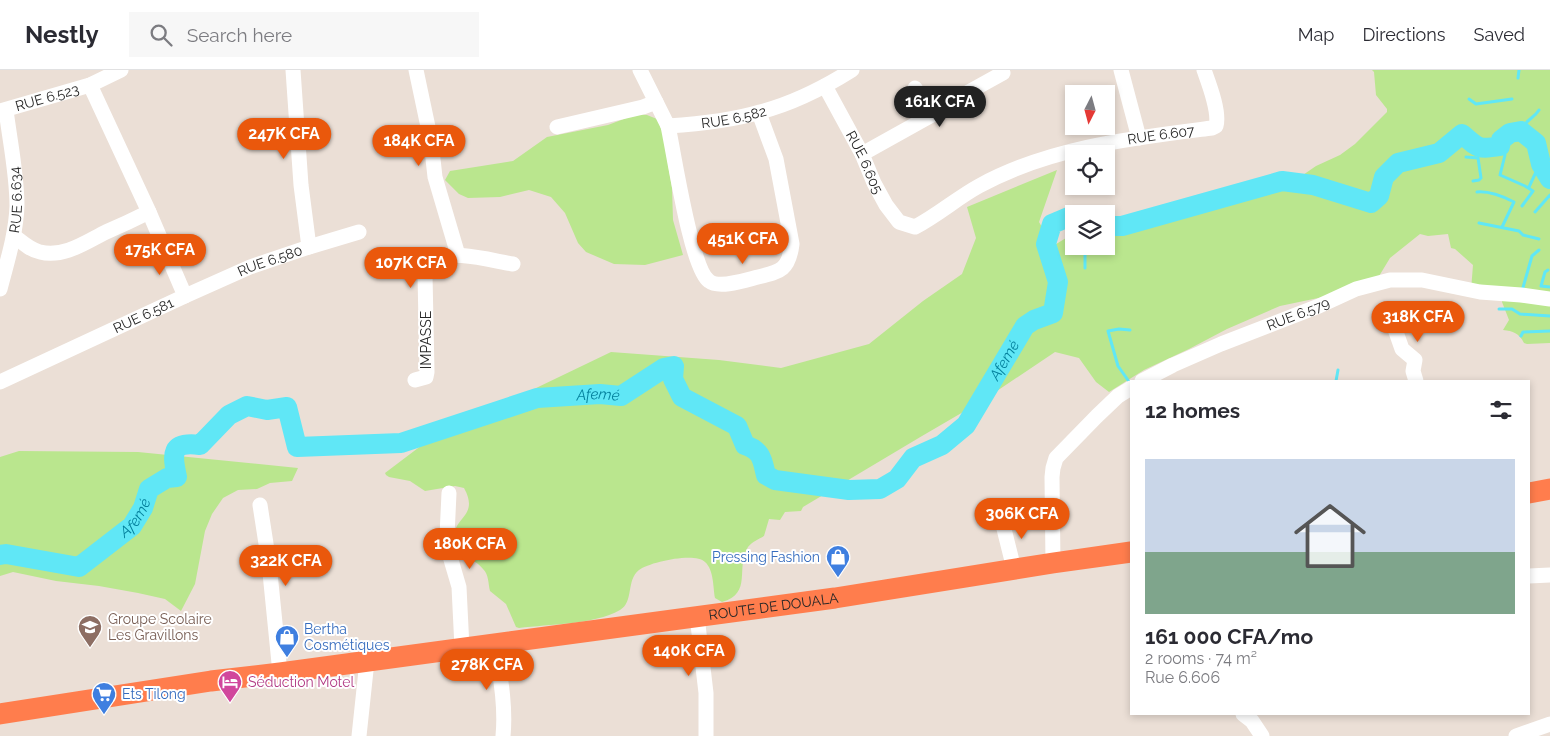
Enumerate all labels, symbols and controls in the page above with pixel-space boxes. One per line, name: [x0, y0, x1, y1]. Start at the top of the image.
search box: [129, 12, 479, 57]
text: Nestly: [25, 20, 99, 49]
icon: search: [147, 21, 175, 49]
text: Search here: [187, 24, 292, 46]
text: Map: [1298, 24, 1334, 45]
text: Directions: [1362, 24, 1446, 45]
text: Saved: [1474, 24, 1525, 45]
street label: RUE 6.523: [13, 81, 81, 114]
pin: 161K CFA: [888, 85, 992, 128]
north arrow: [1065, 85, 1115, 135]
map controls: [1065, 85, 1115, 255]
text: 161K CFA: [905, 92, 975, 111]
street label: RUE 6.582: [700, 103, 768, 131]
pin: 247K CFA: [232, 118, 336, 160]
street label: RUE 6.607: [1126, 122, 1196, 147]
text: 247K CFA: [248, 124, 320, 143]
pin: 184K CFA: [367, 124, 471, 167]
street label: RUE 6.605: [843, 128, 886, 197]
text: 184K CFA: [383, 131, 455, 150]
button: locate: [1065, 145, 1115, 195]
street label: RUE 6.634: [6, 165, 25, 234]
button: layers: [1065, 205, 1115, 255]
pin: 451K CFA: [691, 222, 795, 265]
text: 451K CFA: [708, 229, 778, 248]
pin: 175K CFA: [108, 234, 212, 276]
text: 175K CFA: [125, 240, 195, 259]
street label: RUE 6.580: [235, 242, 304, 280]
pin: 107K CFA: [359, 246, 463, 289]
text: 107K CFA: [375, 253, 447, 272]
street label: RUE 6.581: [110, 294, 176, 336]
street label: RUE 6.579: [1264, 294, 1332, 334]
pin: 318K CFA: [1366, 300, 1470, 343]
text: 318K CFA: [1383, 307, 1453, 326]
street label: IMPASSE: [418, 311, 434, 369]
water label: Afemé: [985, 337, 1023, 385]
water label: Afemé: [575, 385, 620, 405]
icon: filters: [1487, 396, 1515, 424]
text: 12 homes: [1145, 398, 1240, 423]
icon: home: [1285, 491, 1375, 581]
water label: Afemé: [115, 496, 154, 542]
pin: 306K CFA: [970, 498, 1074, 540]
text: 306K CFA: [986, 504, 1058, 523]
pin: 180K CFA: [418, 528, 522, 570]
text: 180K CFA: [434, 534, 506, 553]
pin: 322K CFA: [234, 544, 338, 587]
shop icon: Pressing Fashion: [825, 544, 851, 578]
place label: Pressing Fashion: [712, 549, 820, 565]
text: 322K CFA: [250, 551, 322, 570]
street label: ROUTE DE DOUALA: [708, 590, 840, 623]
place label: Groupe Scolaire Les Gravillons: [108, 611, 212, 643]
school or university icon: Groupe Scolaire Les Gravillons: [77, 614, 103, 648]
place label: Bertha Cosmétiques: [304, 621, 390, 653]
shop icon: Bertha Cosmétiques: [274, 624, 300, 658]
text: 161 000 CFA/mo: [1145, 624, 1313, 649]
pin: 140K CFA: [637, 634, 741, 677]
text: 140K CFA: [653, 641, 725, 660]
pin: 278K CFA: [435, 648, 539, 691]
text: 2 rooms · 74 m²: [1145, 649, 1257, 668]
text: 278K CFA: [451, 655, 523, 674]
text: Rue 6.606: [1145, 668, 1220, 687]
hotel icon: Séduction Motel: [217, 669, 243, 703]
place label: Séduction Motel: [248, 674, 354, 690]
supermarket icon: Ets Tilong: [91, 681, 117, 715]
place label: Ets Tilong: [122, 686, 186, 702]

